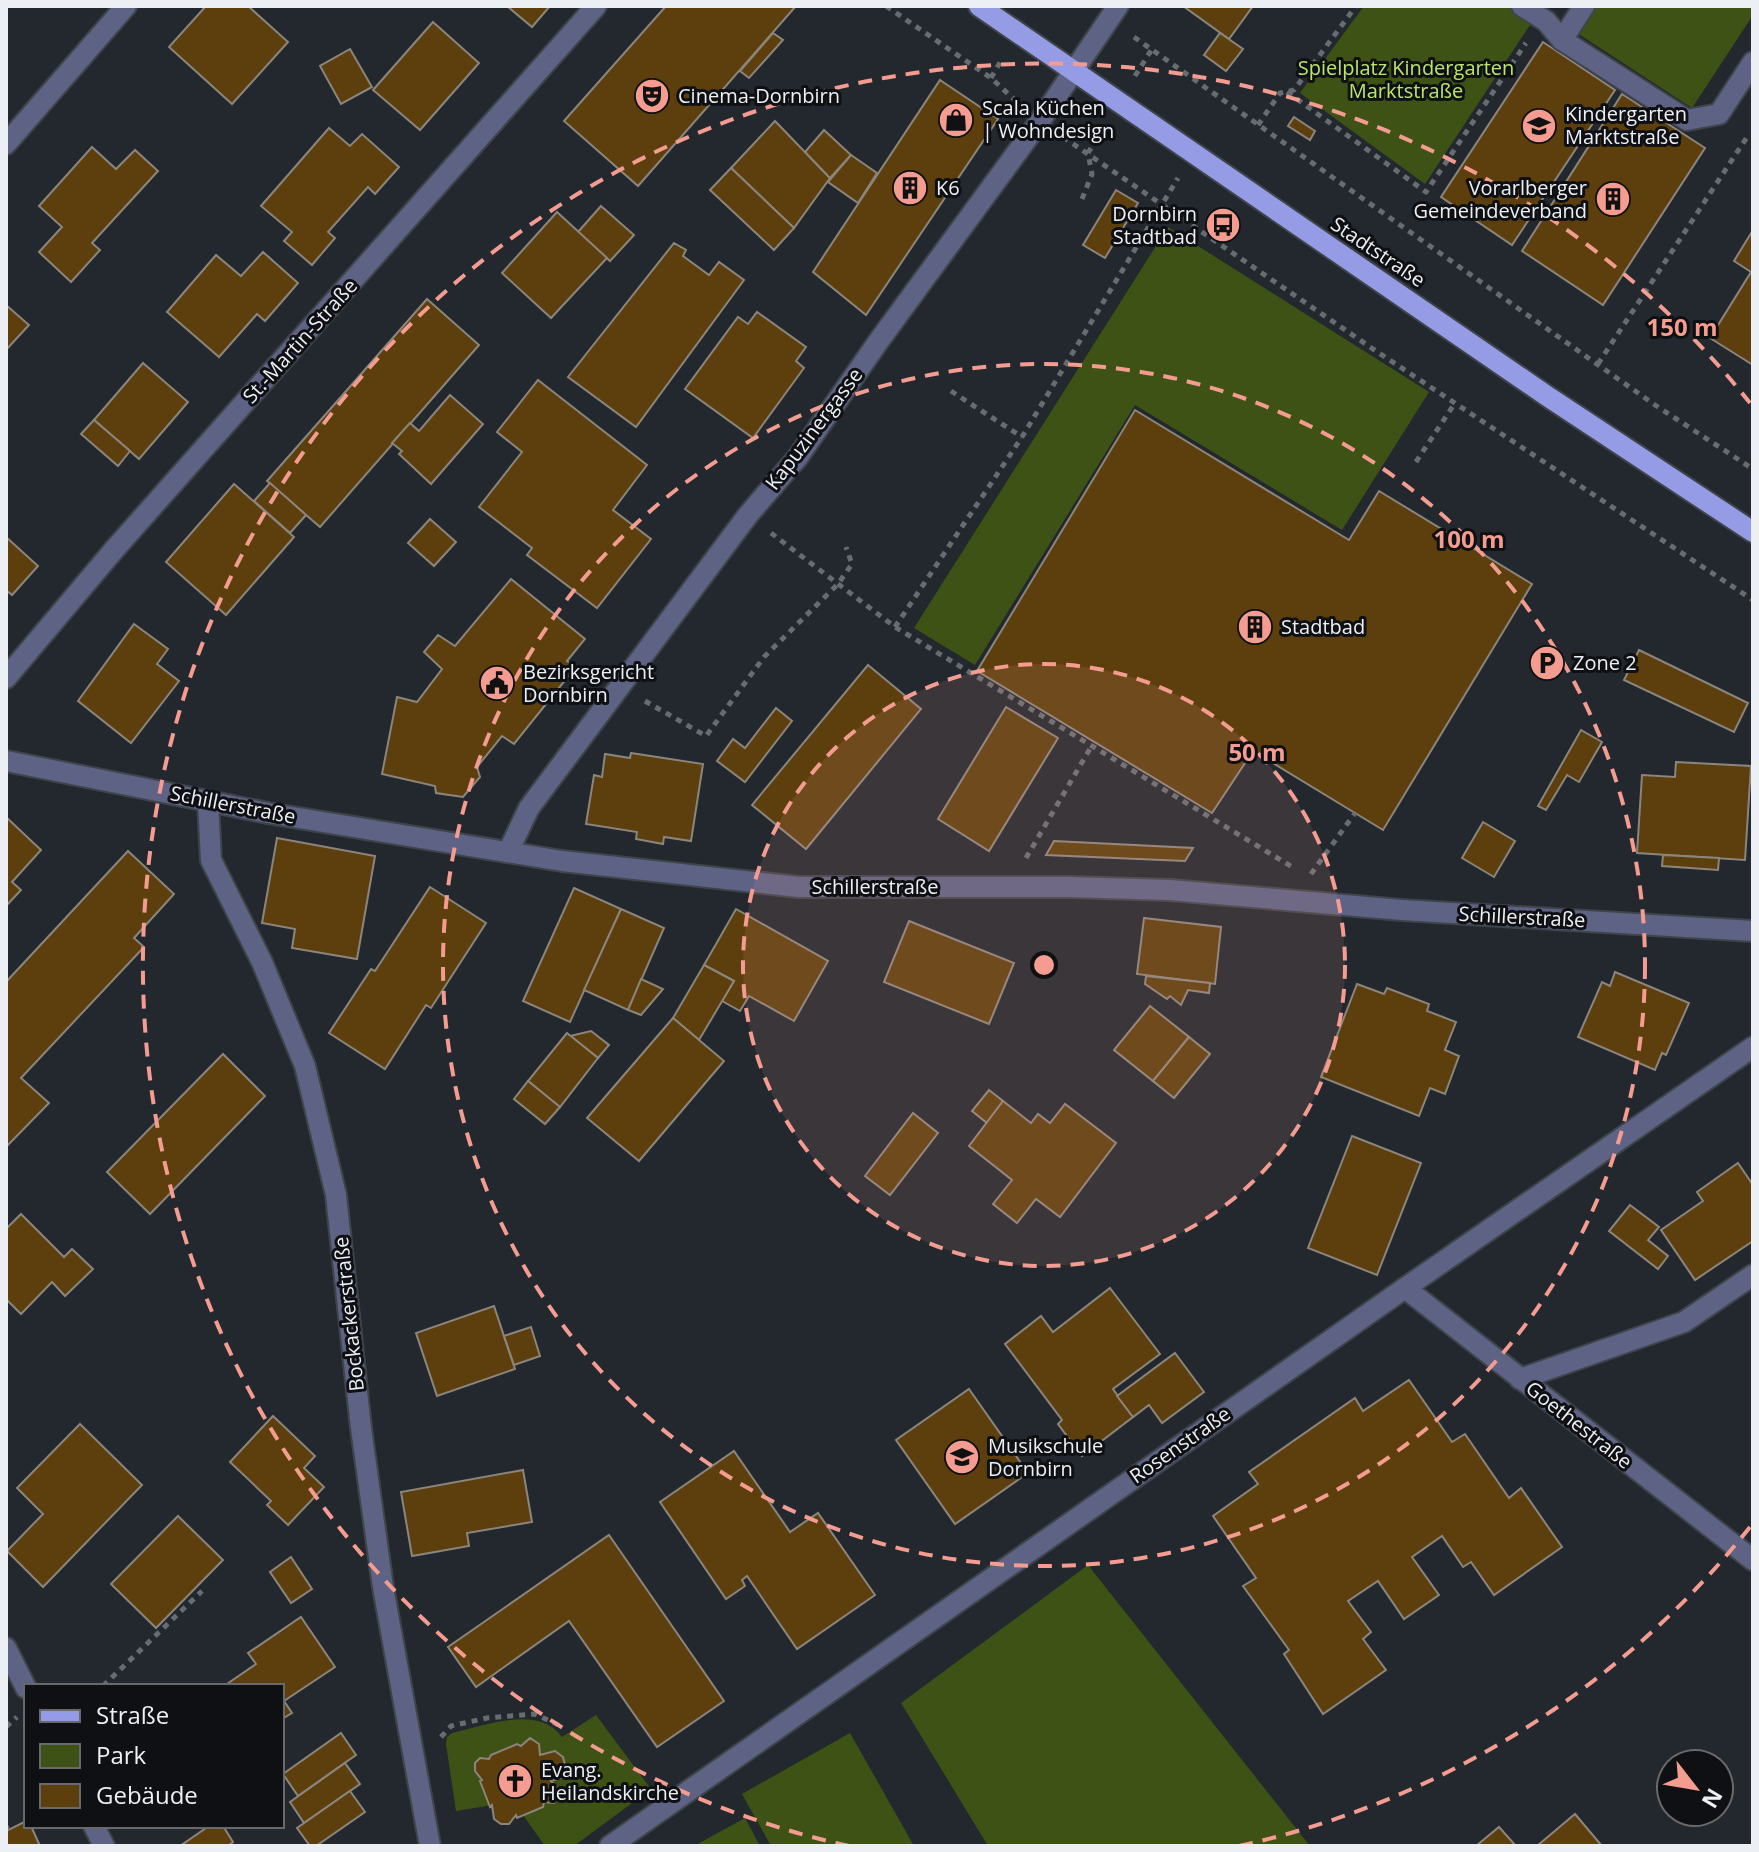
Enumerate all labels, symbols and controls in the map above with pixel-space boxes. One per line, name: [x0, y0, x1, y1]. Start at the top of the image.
park label: Spielplatz Kindergarten Marktstraße: [1298, 54, 1514, 104]
theatre icon: Cinema-Dornbirn: [633, 77, 671, 115]
place label: Cinema-Dornbirn: [678, 82, 840, 109]
place label: Scala Küchen | Wohndesign: [982, 94, 1114, 144]
place label: Kindergarten Marktstraße: [1565, 100, 1687, 150]
shop icon: Scala Küchen | Wohndesign: [937, 101, 975, 139]
school or university icon: Kindergarten Marktstraße: [1520, 107, 1558, 145]
building icon: K6: [891, 169, 929, 207]
place label: K6: [936, 174, 960, 201]
place label: Vorarlberger Gemeindeverband: [1413, 174, 1587, 224]
building icon: Vorarlberger Gemeindeverband: [1594, 180, 1632, 218]
place label: Dornbirn Stadtbad: [1112, 200, 1197, 250]
bus stop icon: Dornbirn Stadtbad: [1204, 206, 1242, 244]
street label: Stadtstraße: [1326, 210, 1431, 293]
street label: St.-Martin-Straße: [236, 273, 363, 409]
text: 150 m: [1647, 310, 1717, 343]
street label: Kapuzinergasse: [759, 362, 868, 495]
text: 100 m: [1434, 522, 1504, 555]
building icon: Stadtbad: [1236, 608, 1274, 646]
place label: Stadtbad: [1281, 613, 1365, 640]
parking icon: Zone 2: [1528, 644, 1566, 682]
place label: Zone 2: [1573, 649, 1637, 676]
place label: Bezirksgericht Dornbirn: [523, 658, 654, 708]
public building icon: Bezirksgericht Dornbirn: [478, 664, 516, 702]
text: 50 m: [1228, 735, 1286, 768]
street label: Schillerstraße: [168, 779, 298, 830]
street label: Schillerstraße: [812, 873, 939, 900]
street label: Schillerstraße: [1458, 900, 1586, 933]
centre of rings: [1030, 951, 1058, 979]
street label: Bockackerstraße: [327, 1235, 370, 1393]
street label: Goethestraße: [1521, 1375, 1638, 1475]
street label: Rosenstraße: [1124, 1400, 1235, 1489]
place label: Musikschule Dornbirn: [988, 1432, 1103, 1482]
school or university icon: Musikschule Dornbirn: [943, 1438, 981, 1476]
legend: [24, 1684, 284, 1828]
text: Straße: [96, 1698, 169, 1731]
text: Park: [96, 1738, 147, 1771]
north arrow: [1655, 1748, 1735, 1828]
place label: Evang. Heilandskirche: [541, 1756, 679, 1806]
church icon: Evang. Heilandskirche: [496, 1762, 534, 1800]
text: Gebäude: [96, 1778, 198, 1811]
text: N: [1696, 1783, 1730, 1814]

